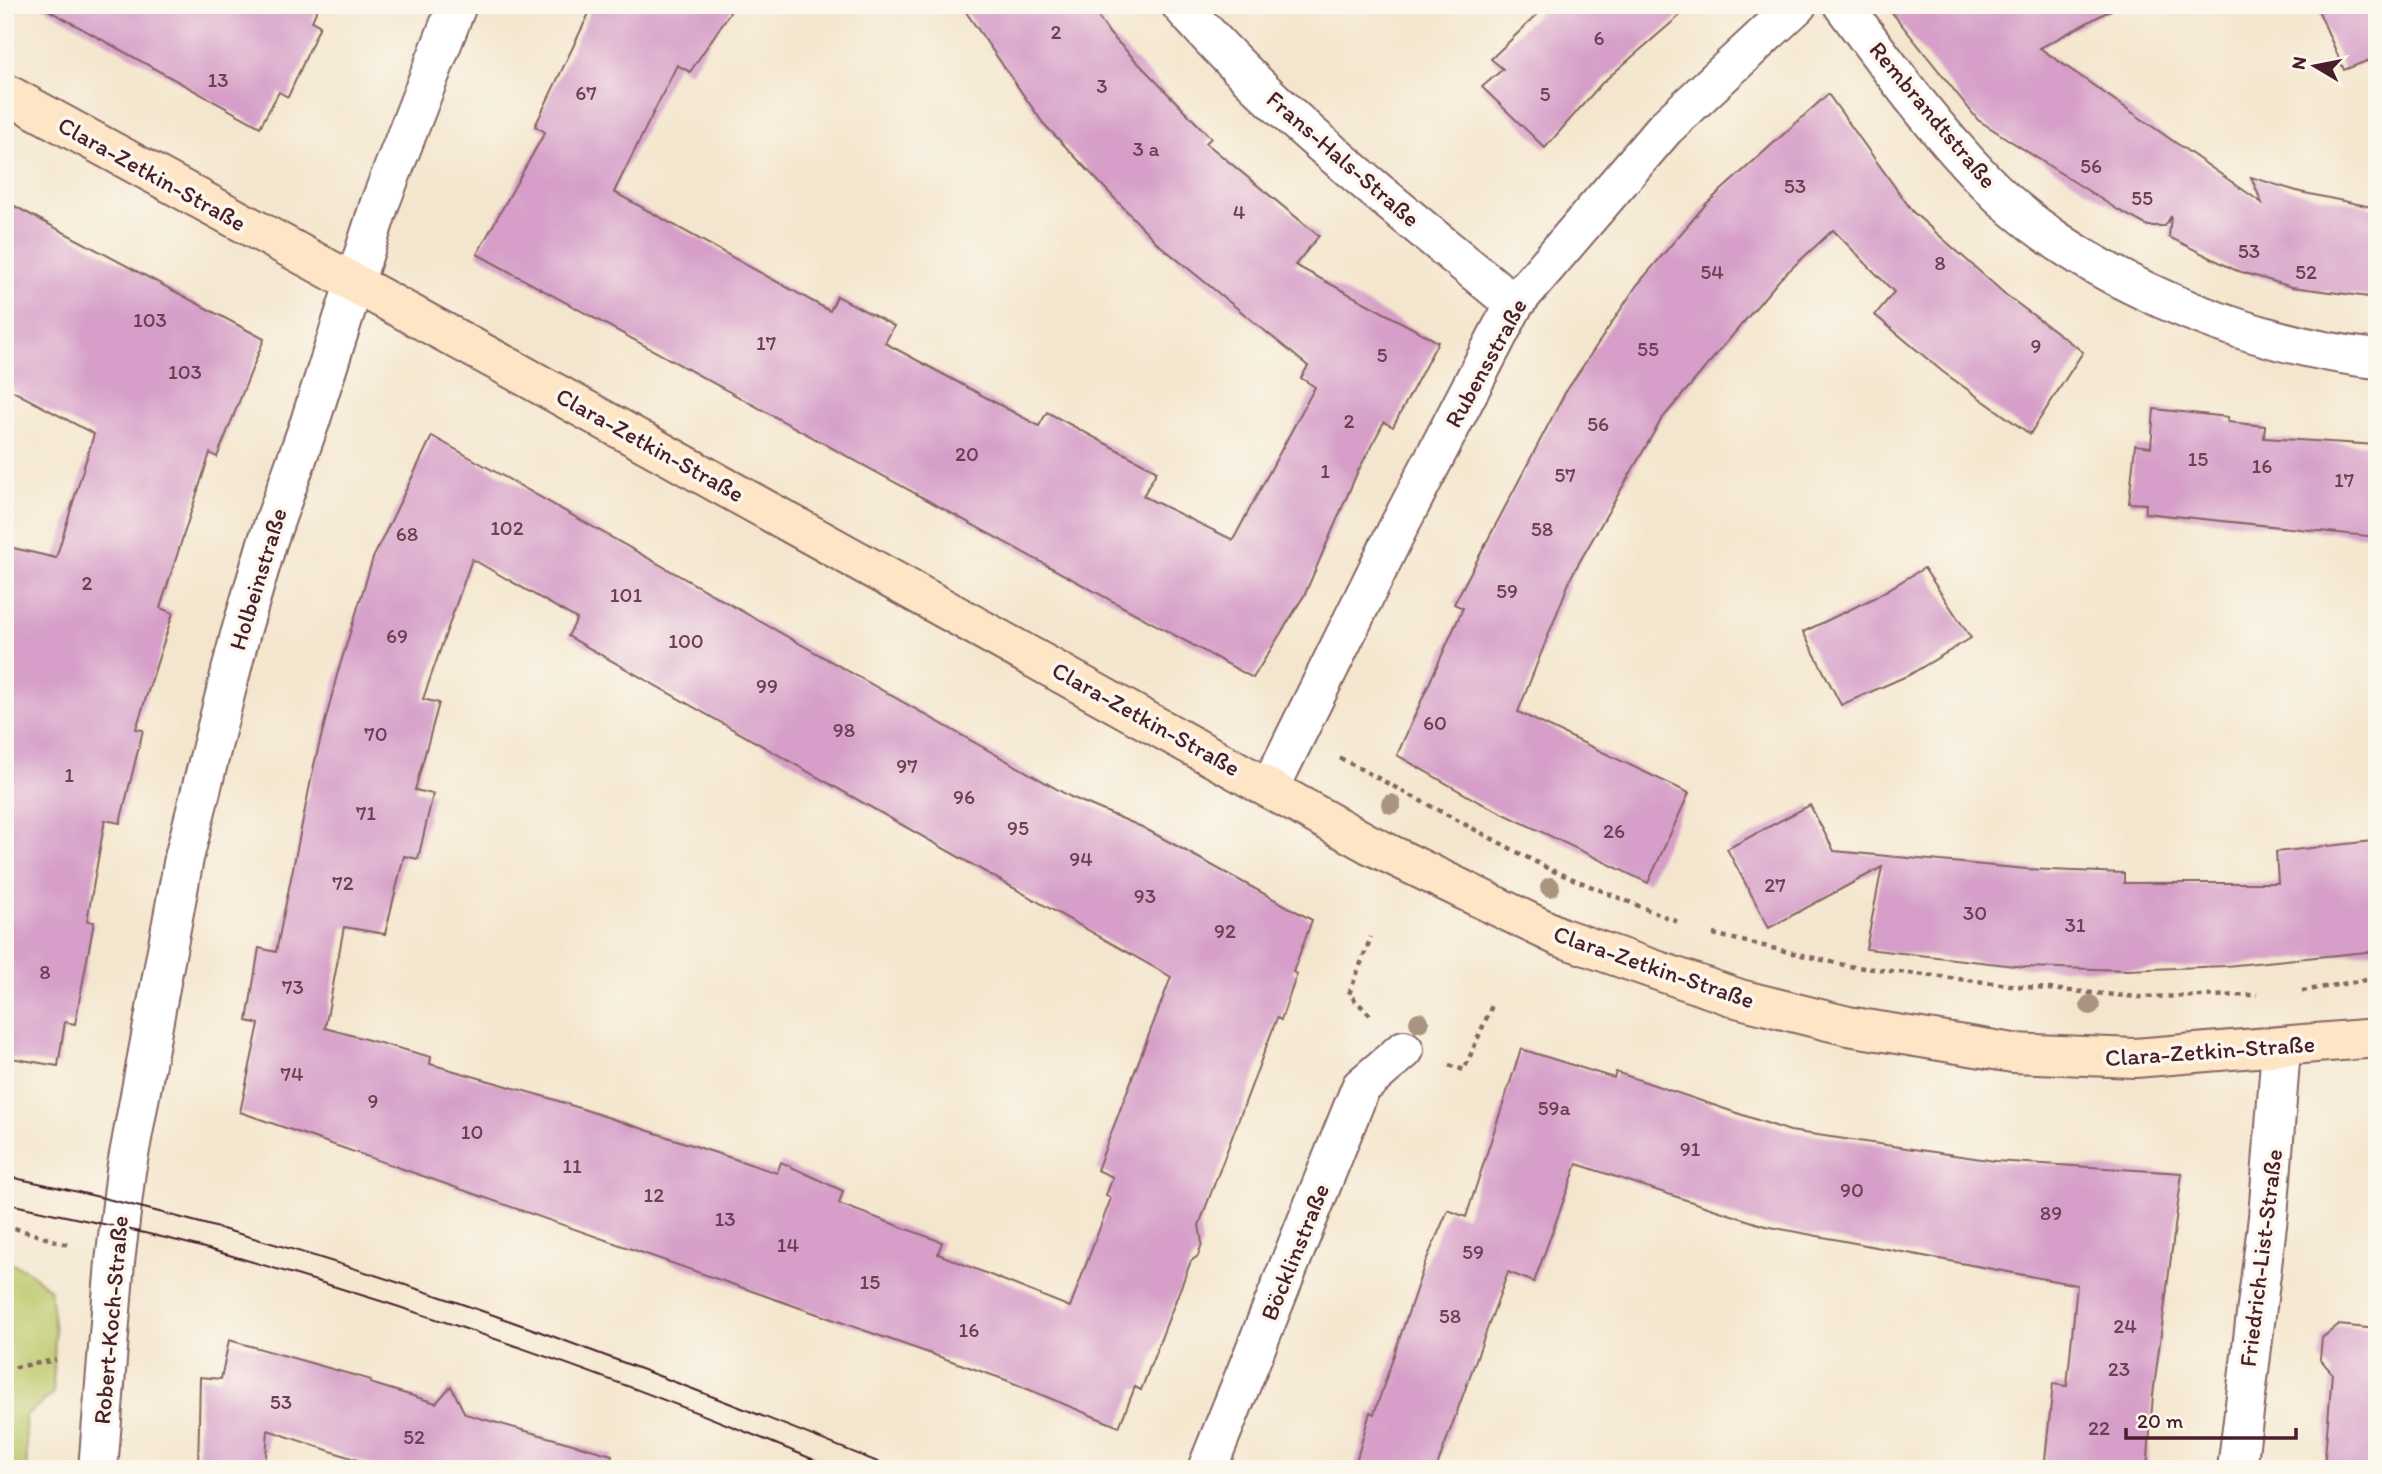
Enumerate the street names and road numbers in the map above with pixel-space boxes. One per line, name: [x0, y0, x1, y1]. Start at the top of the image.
street label: Rembrandtstraße: [1863, 35, 2003, 194]
street label: Frans-Hals-Straße: [1261, 84, 1426, 233]
street label: Clara-Zetkin-Straße: [53, 110, 251, 237]
street label: Rubensstraße: [1438, 293, 1533, 432]
street label: Clara-Zetkin-Straße: [551, 381, 749, 508]
street label: Holbeinstraße: [222, 504, 293, 653]
street label: Clara-Zetkin-Straße: [1047, 655, 1245, 782]
street label: Clara-Zetkin-Straße: [1550, 919, 1758, 1015]
street label: Clara-Zetkin-Straße: [2104, 1029, 2316, 1072]
street label: Friedrich-List-Straße: [2233, 1147, 2288, 1368]
street label: Böcklinstraße: [1254, 1179, 1335, 1325]
street label: Robert-Koch-Straße: [87, 1214, 134, 1426]

